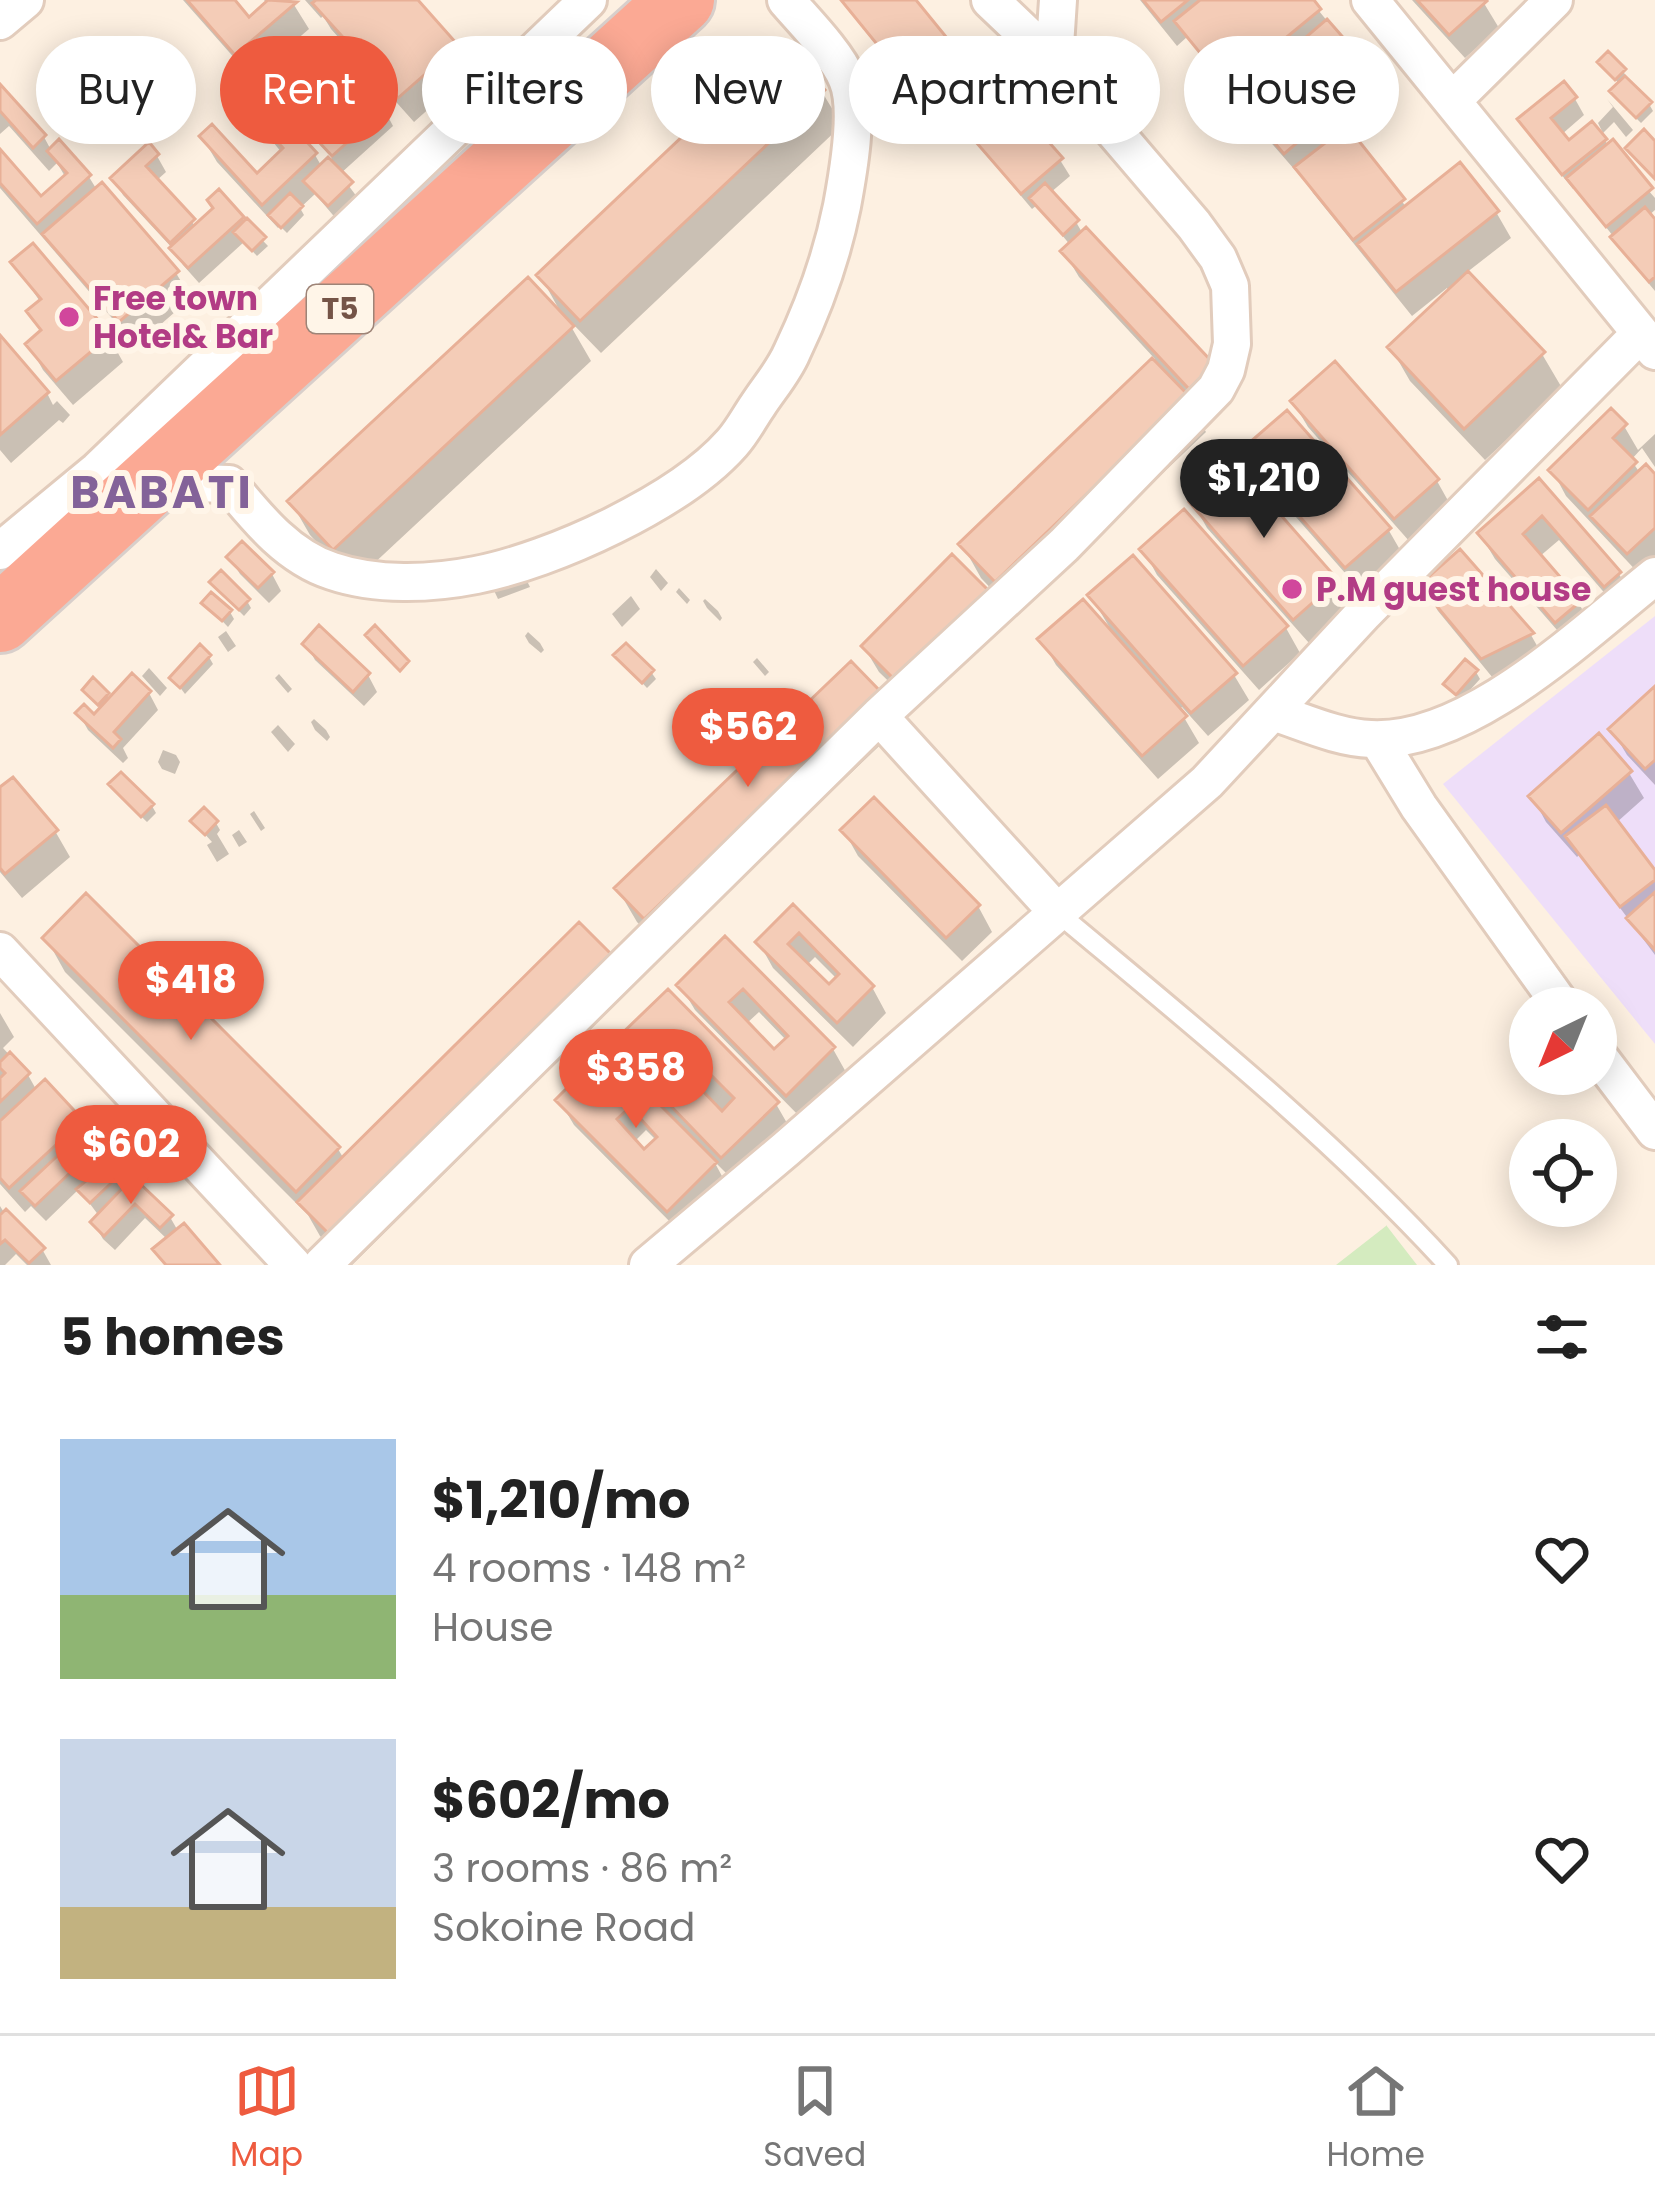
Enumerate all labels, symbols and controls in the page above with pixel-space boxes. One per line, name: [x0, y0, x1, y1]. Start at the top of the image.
chip: Buy: [36, 36, 196, 144]
chip: Rent: [220, 36, 398, 144]
chip: Filters: [422, 36, 627, 144]
chip: New: [651, 36, 825, 144]
chip: Apartment: [849, 36, 1160, 144]
chip: House: [1184, 36, 1399, 144]
place label: Free town Hotel& Bar: [93, 275, 273, 360]
road number: T5: [307, 285, 373, 333]
marker: Free town Hotel& Bar: [56, 304, 82, 330]
pin: $1,210: [1166, 439, 1362, 541]
text: $1,210: [1207, 450, 1321, 505]
district label: BABATI: [70, 461, 254, 524]
place label: P.M guest house: [1316, 566, 1591, 613]
marker: P.M guest house: [1279, 576, 1305, 602]
pin: $562: [677, 688, 819, 790]
text: $562: [699, 699, 797, 754]
pin: $418: [120, 941, 262, 1043]
text: $418: [145, 952, 237, 1007]
north arrow: [1509, 987, 1617, 1095]
map controls: [1509, 987, 1617, 1227]
pin: $358: [565, 1029, 707, 1131]
text: $358: [586, 1040, 686, 1095]
pin: $602: [60, 1105, 202, 1207]
text: $602: [82, 1116, 180, 1171]
button: locate: [1509, 1119, 1617, 1227]
text: 5 homes: [60, 1301, 285, 1373]
icon: filters: [1529, 1304, 1595, 1370]
text: $1,210/mo: [432, 1464, 691, 1536]
icon: home: [156, 1487, 300, 1631]
icon: heart: [1529, 1526, 1595, 1592]
text: 4 rooms · 148 m²: [432, 1541, 746, 1596]
text: House: [432, 1600, 553, 1655]
text: $602/mo: [432, 1764, 670, 1836]
icon: home: [156, 1787, 300, 1931]
icon: heart: [1529, 1826, 1595, 1892]
text: 3 rooms · 86 m²: [432, 1841, 732, 1896]
text: Sokoine Road: [432, 1900, 695, 1955]
tab: Map: [230, 2058, 303, 2180]
tab: Saved: [763, 2058, 866, 2180]
tab: Home: [1326, 2058, 1425, 2180]

